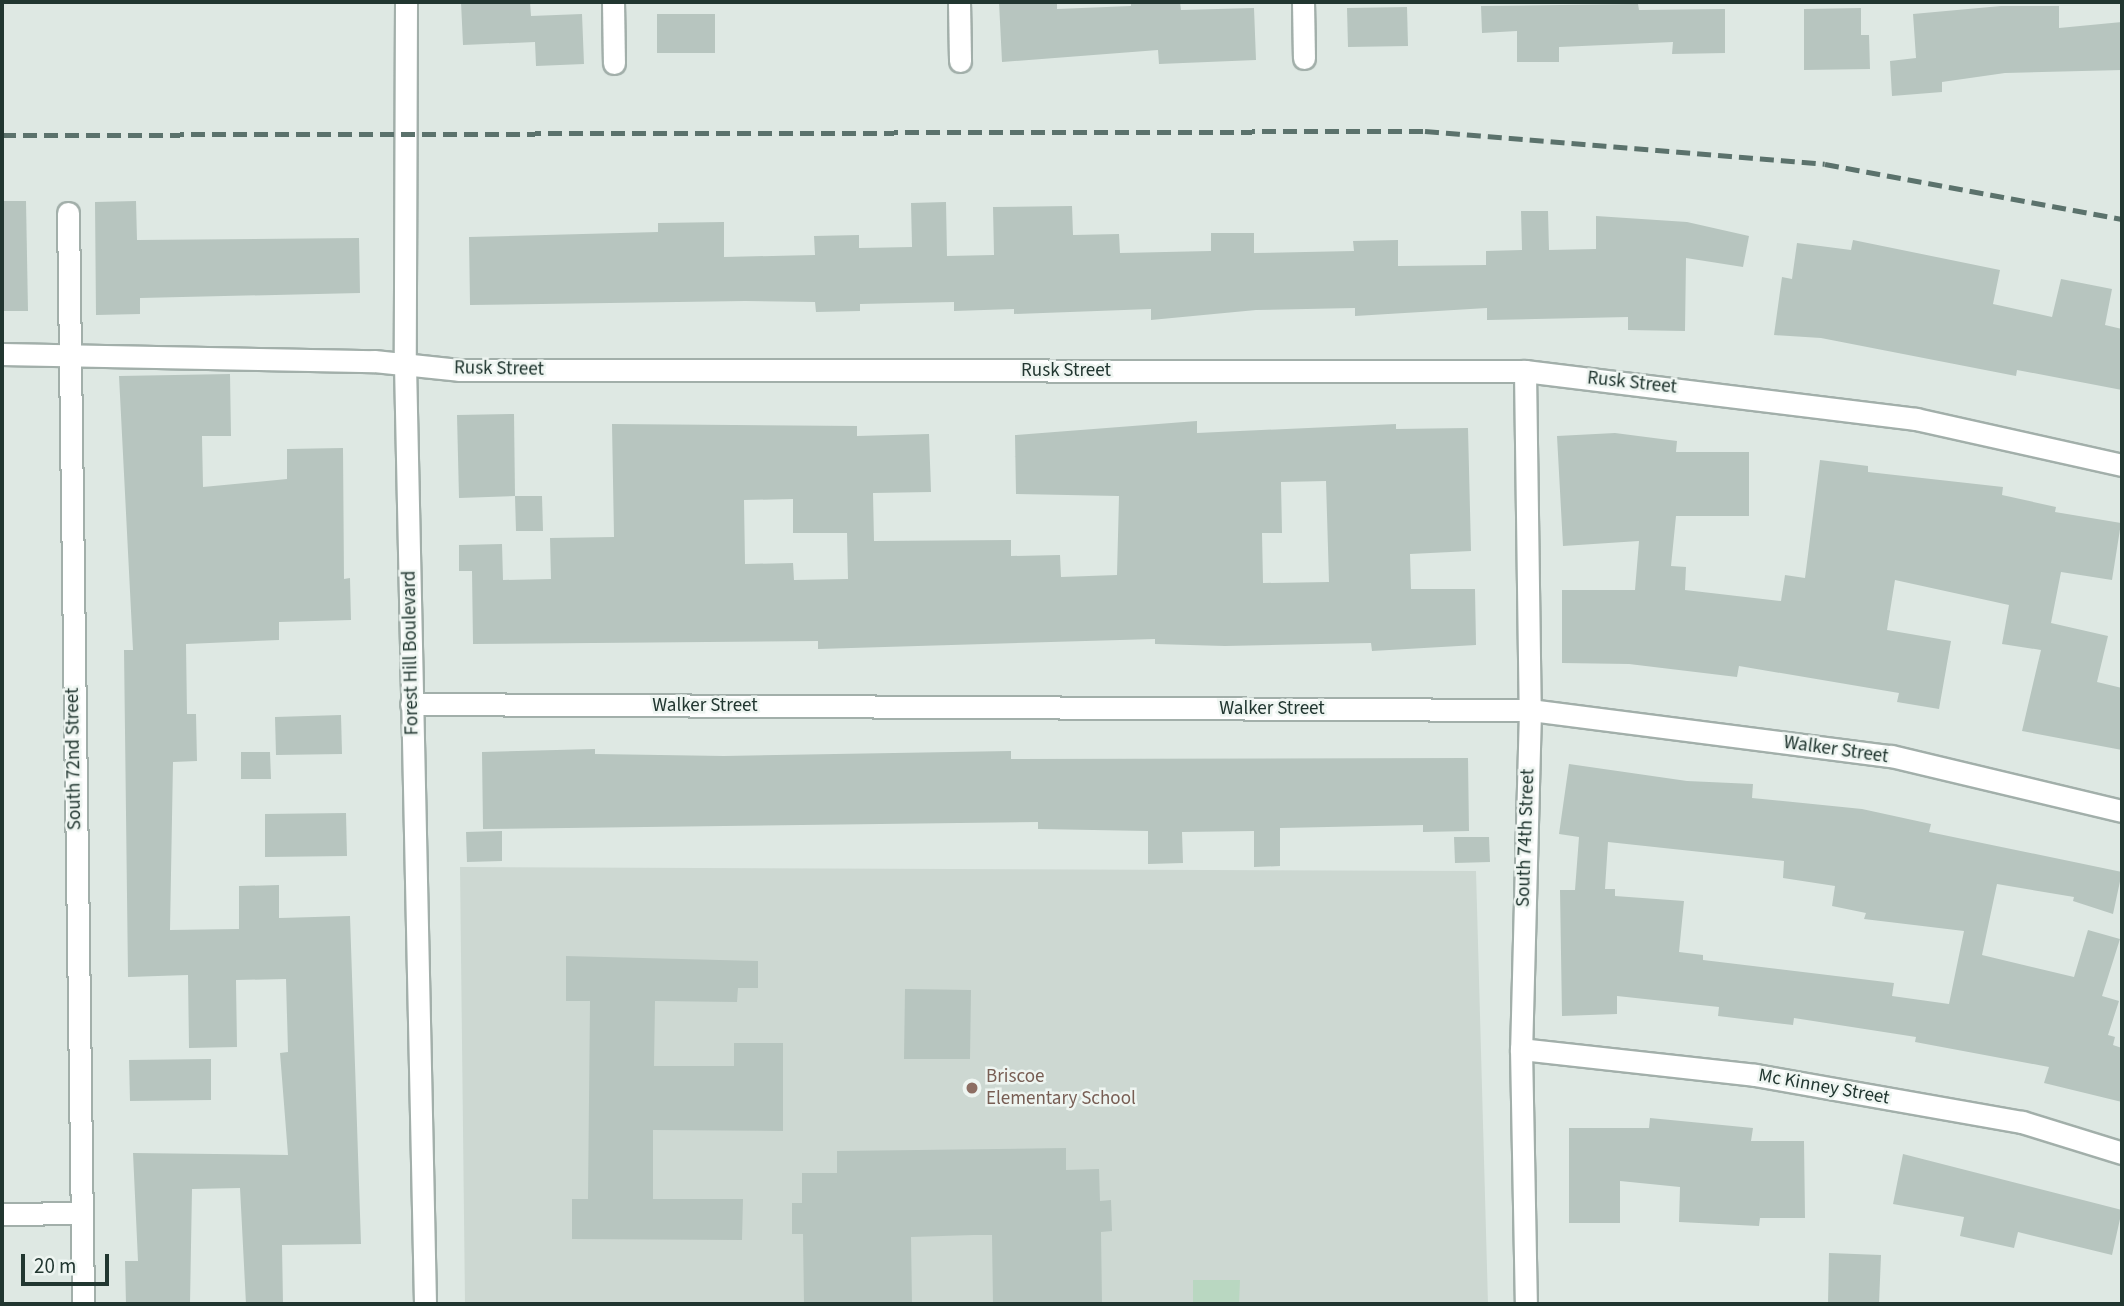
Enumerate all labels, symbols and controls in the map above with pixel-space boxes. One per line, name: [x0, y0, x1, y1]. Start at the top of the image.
street label: Rusk Street: [454, 357, 544, 381]
street label: Rusk Street: [1021, 360, 1111, 382]
street label: Rusk Street: [1586, 367, 1678, 399]
street label: Forest Hill Boulevard: [398, 570, 424, 736]
street label: South 72nd Street: [61, 688, 87, 830]
street label: Walker Street: [652, 695, 758, 717]
street label: Walker Street: [1219, 698, 1325, 720]
street label: Walker Street: [1782, 731, 1890, 769]
street label: South 74th Street: [1512, 768, 1540, 908]
street label: Mc Kinney Street: [1757, 1064, 1891, 1110]
place label: Briscoe Elementary School: [986, 1066, 1136, 1110]
marker: Briscoe Elementary School: [964, 1080, 980, 1096]
scale bar: [24, 1240, 112, 1284]
text: 20 m: [34, 1251, 76, 1281]

